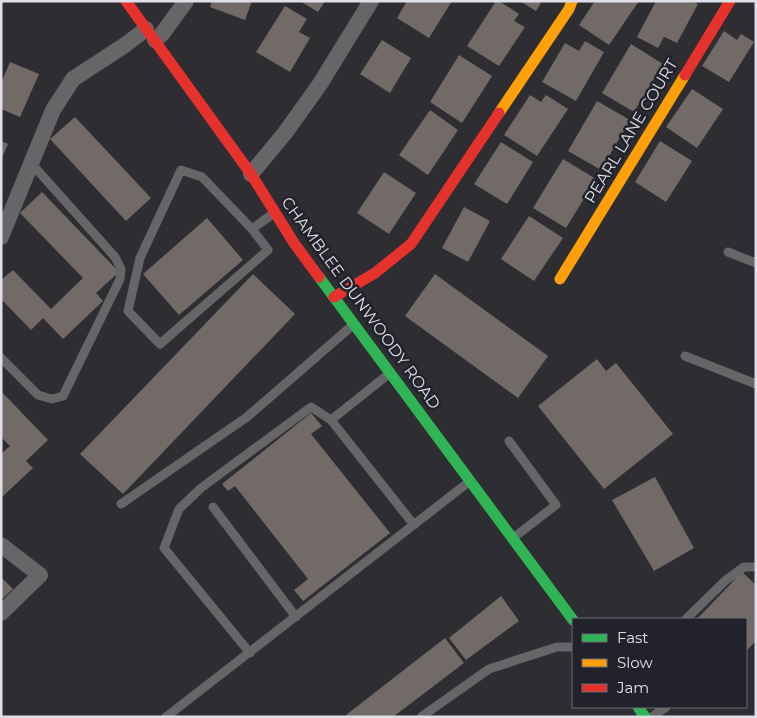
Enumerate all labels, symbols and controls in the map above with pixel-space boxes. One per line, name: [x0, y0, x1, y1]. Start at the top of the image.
street label: PEARL LANE COURT: [580, 55, 682, 207]
street label: CHAMBLEE DUNWOODY ROAD: [278, 193, 444, 413]
legend: [572, 618, 747, 708]
text: Fast: [617, 628, 648, 647]
text: Slow: [617, 653, 653, 672]
text: Jam: [616, 678, 649, 697]

